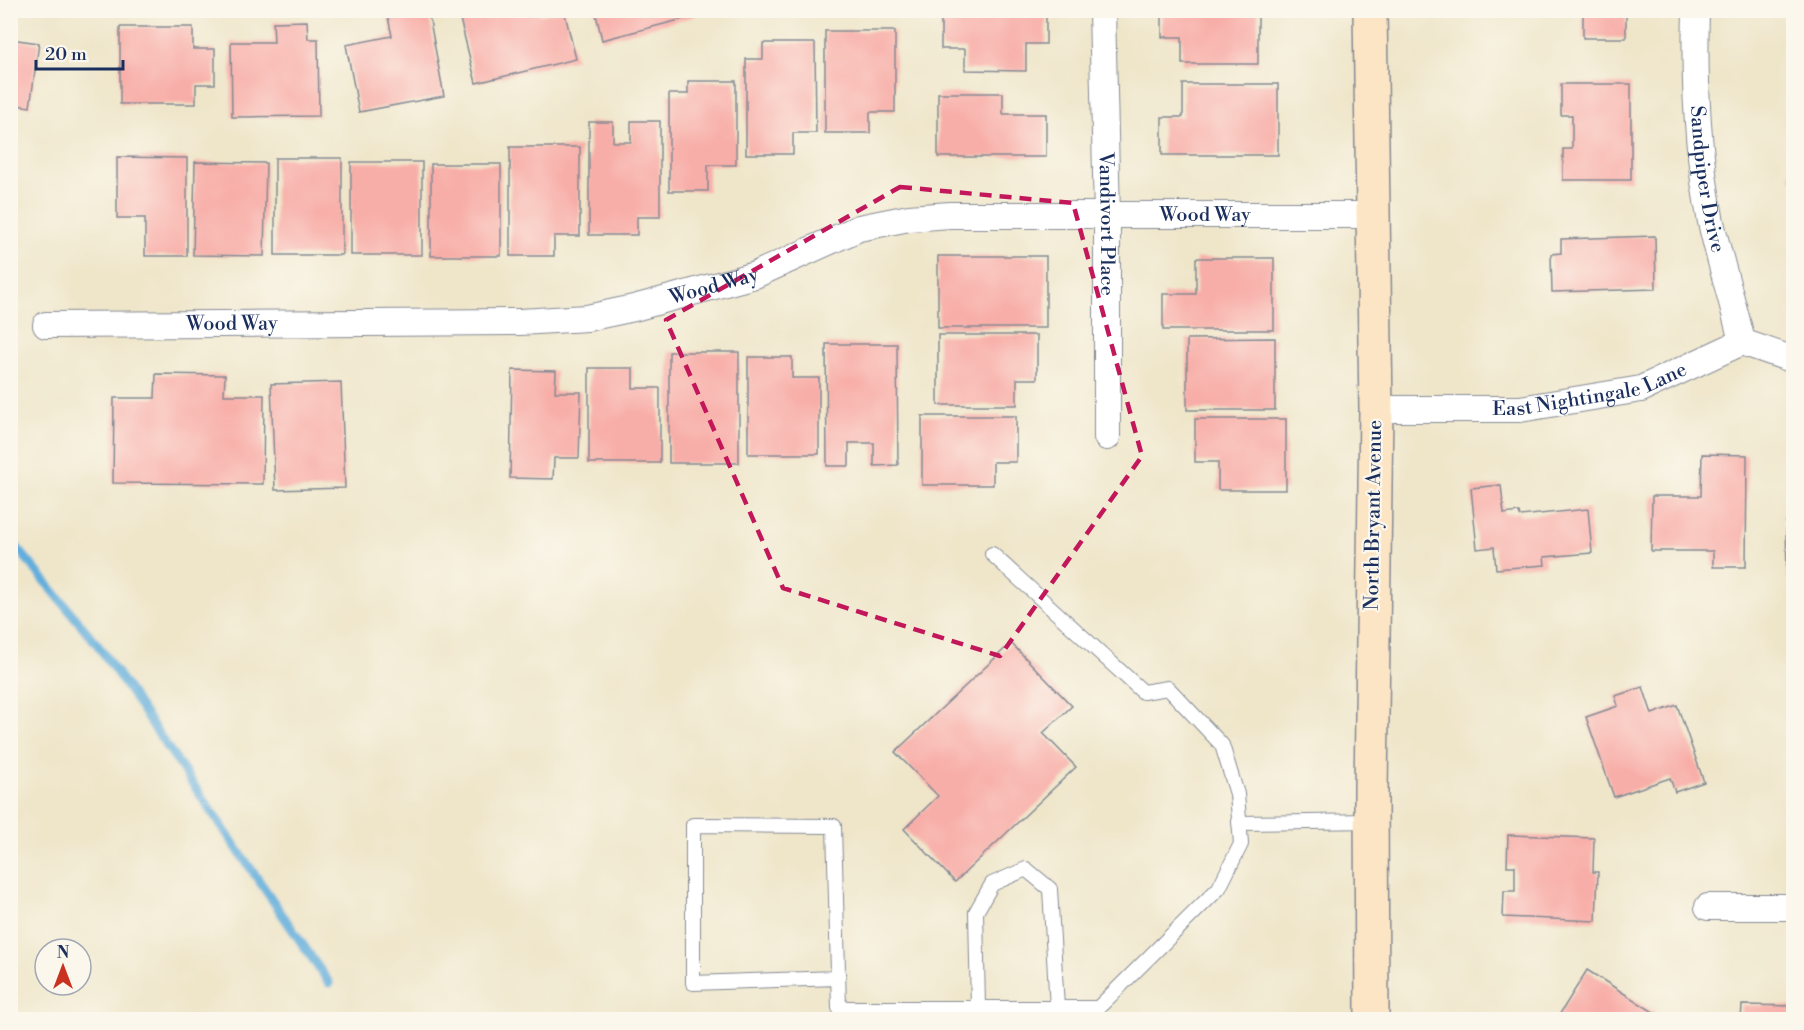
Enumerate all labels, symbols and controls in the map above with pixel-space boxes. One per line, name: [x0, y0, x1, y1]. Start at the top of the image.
scale bar: [36, 33, 123, 71]
text: 20 m: [45, 43, 87, 66]
street label: Sandpiper Drive: [1684, 105, 1731, 255]
street label: Vandivort Place: [1093, 151, 1120, 296]
street label: Wood Way: [1158, 203, 1251, 228]
street label: Wood Way: [666, 262, 762, 311]
street label: Wood Way: [185, 311, 278, 337]
street label: East Nightingale Lane: [1492, 357, 1691, 422]
street label: North Bryant Avenue: [1360, 419, 1388, 611]
north arrow: [33, 937, 93, 997]
text: N: [57, 943, 70, 963]

